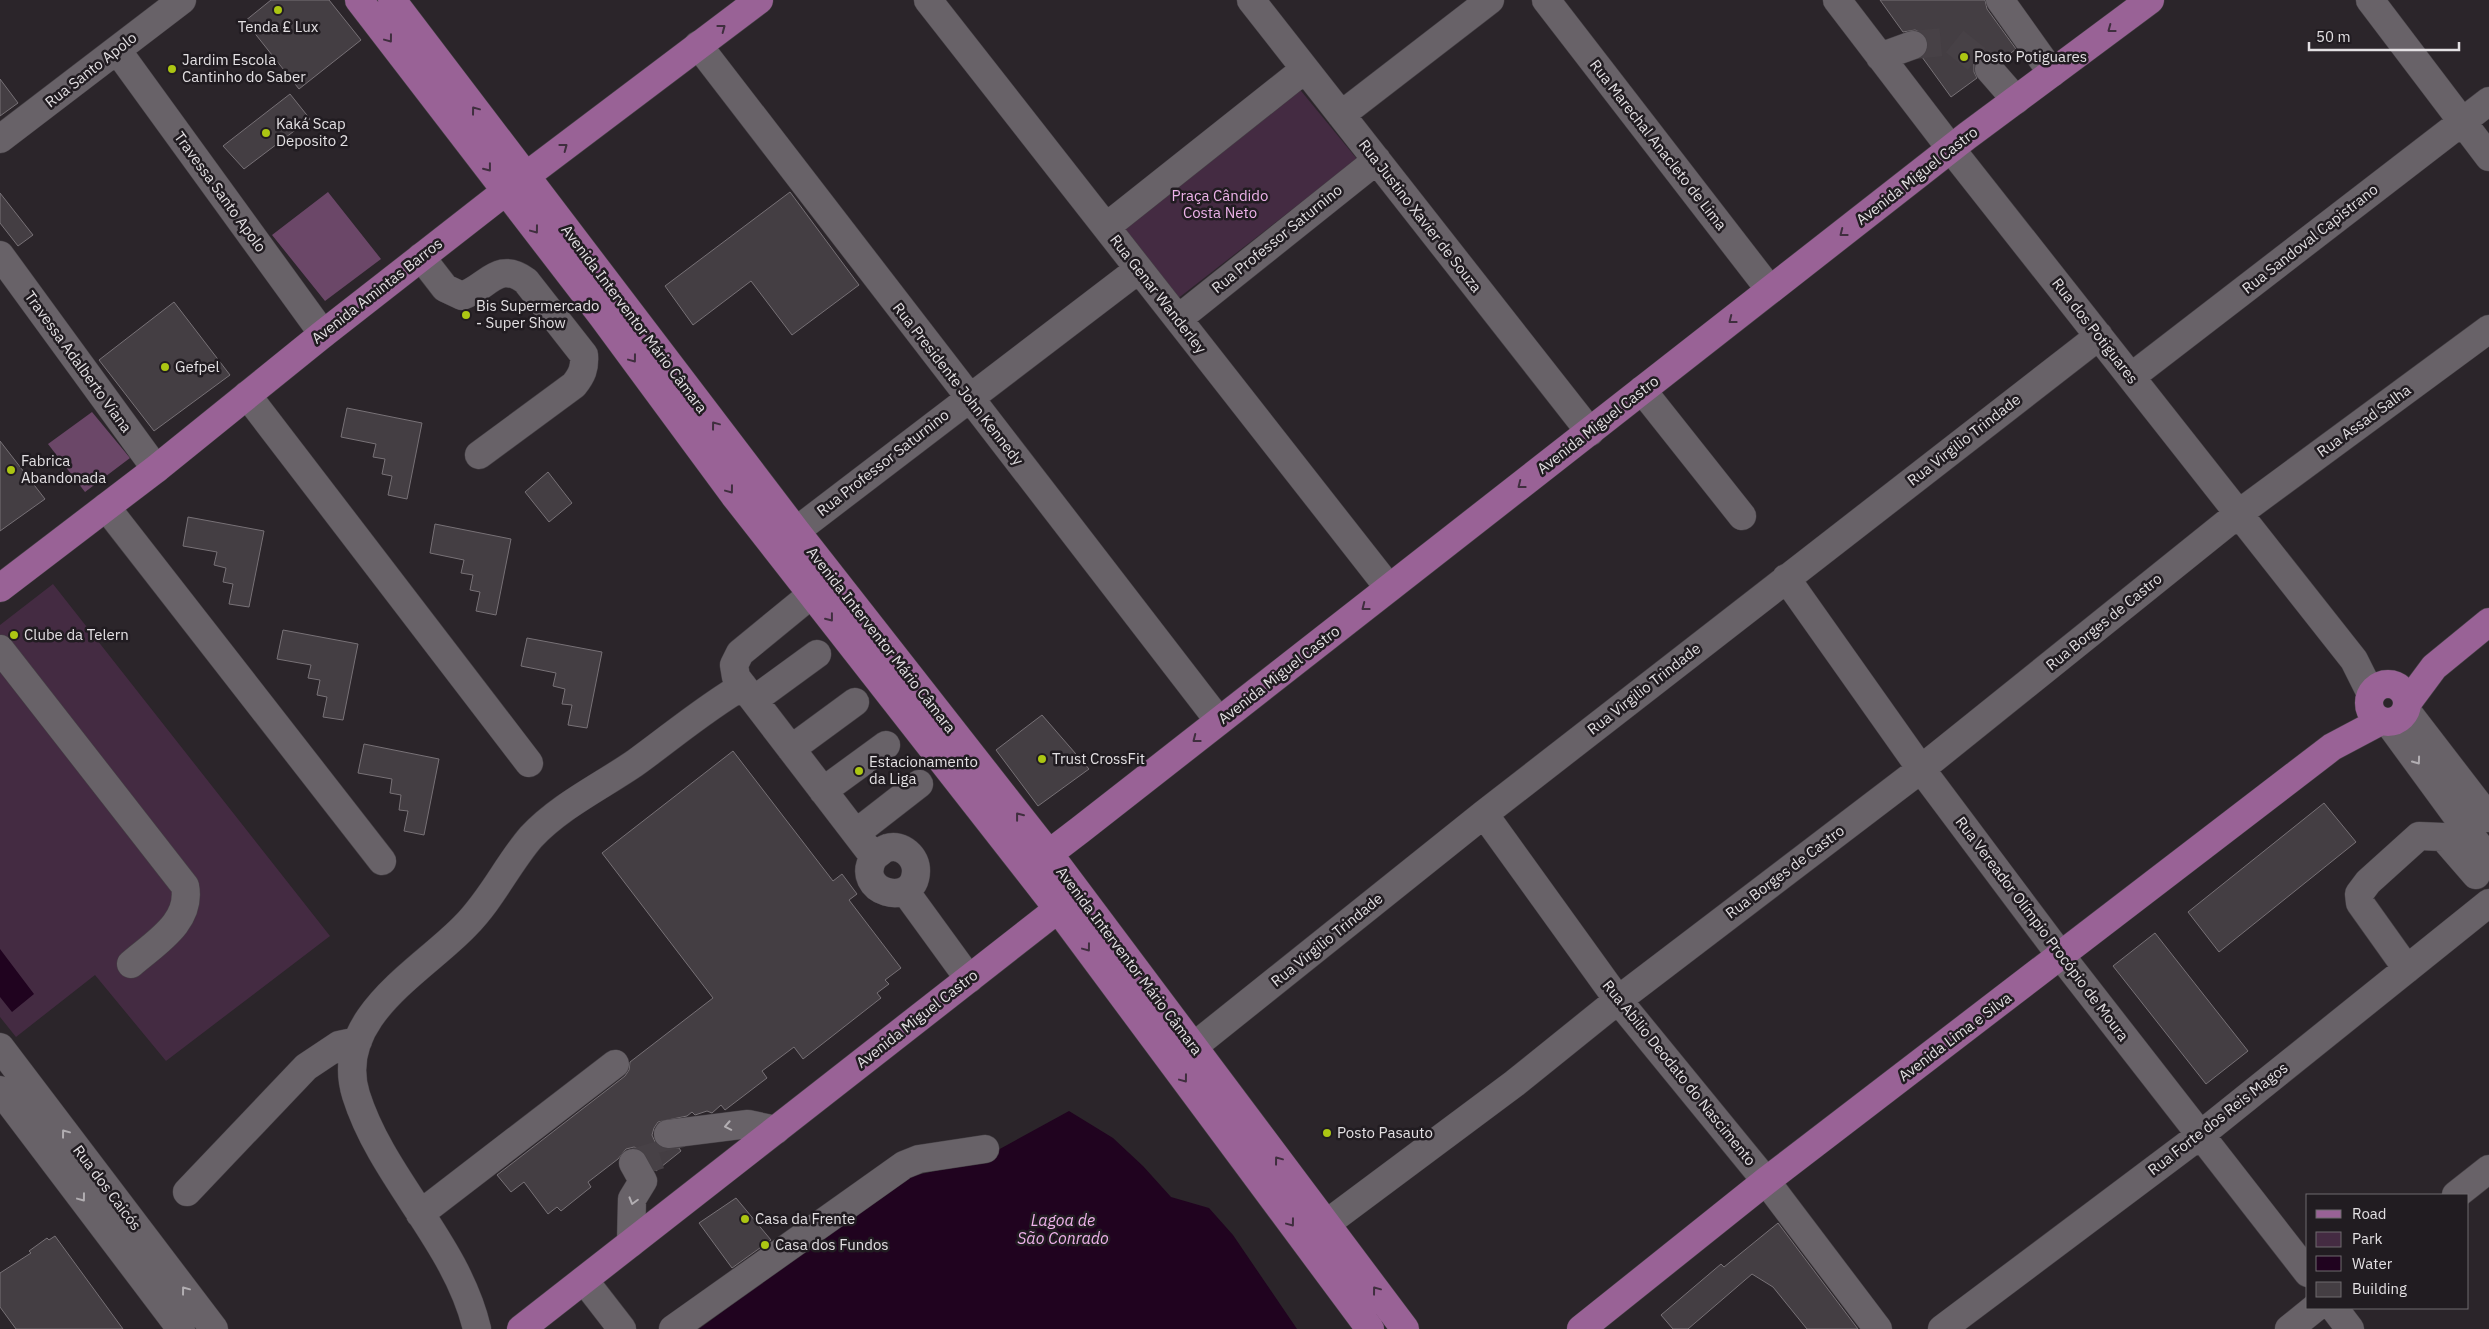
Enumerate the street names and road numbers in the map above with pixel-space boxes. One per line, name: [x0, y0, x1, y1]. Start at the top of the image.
street label: Rua Santo Apolo: [41, 28, 140, 111]
street label: Rua Marechal Anacleto de Lima: [1586, 56, 1731, 234]
street label: Avenida Miguel Castro: [1852, 122, 1981, 229]
street label: Travessa Santo Apolo: [170, 128, 271, 256]
street label: Rua Justino Xavier de Souza: [1355, 135, 1486, 296]
street label: Rua Professor Saturnino: [1208, 180, 1346, 297]
street label: Rua Sandoval Capistrano: [2238, 180, 2381, 298]
street label: Avenida Interventor Mário Câmara: [557, 221, 711, 417]
street label: Rua Genar Wanderley: [1106, 230, 1211, 357]
street label: Avenida Amintas Barros: [307, 234, 446, 348]
street label: Rua dos Potiguares: [2048, 274, 2143, 387]
street label: Travessa Adalberto Viana: [21, 287, 136, 436]
street label: Rua Presidente John Kennedy: [889, 299, 1028, 469]
street label: Avenida Miguel Castro: [1533, 371, 1662, 478]
street label: Rua Assad Salha: [2313, 380, 2414, 461]
street label: Rua Virgilio Trindade: [1903, 389, 2024, 490]
street label: Rua Professor Saturnino: [813, 405, 953, 520]
street label: Avenida Interventor Mário Câmara: [803, 543, 960, 737]
street label: Rua Borges de Castro: [2042, 569, 2166, 674]
street label: Avenida Miguel Castro: [1214, 621, 1343, 728]
street label: Rua Virgilio Trindade: [1583, 638, 1704, 739]
street label: Rua Vereador Olímpio Procópio de Moura: [1952, 813, 2133, 1045]
street label: Rua Borges de Castro: [1721, 821, 1848, 923]
street label: Avenida Interventor Mário Câmara: [1052, 863, 1206, 1059]
street label: Rua Virgilio Trindade: [1267, 889, 1386, 991]
street label: Avenida Miguel Castro: [852, 965, 981, 1072]
street label: Rua Abilio Deodato do Nascimento: [1599, 976, 1760, 1169]
street label: Avenida Lima e Silva: [1894, 988, 2015, 1085]
street label: Rua Forte dos Reis Magos: [2144, 1058, 2292, 1179]
street label: Rua dos Caicós: [69, 1141, 146, 1234]

